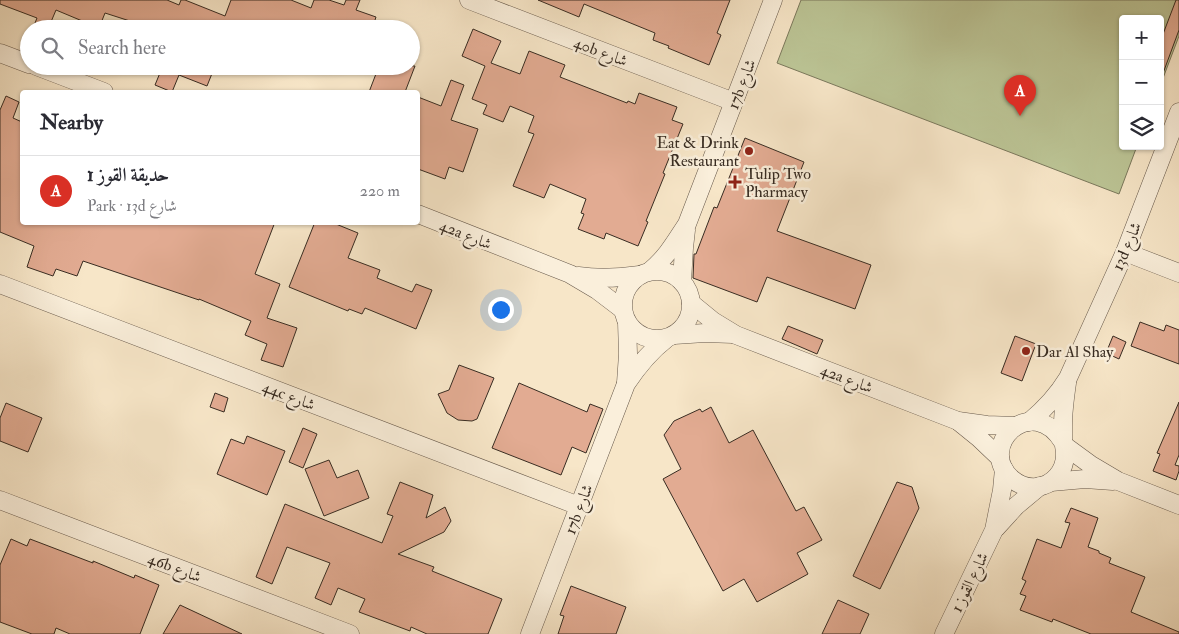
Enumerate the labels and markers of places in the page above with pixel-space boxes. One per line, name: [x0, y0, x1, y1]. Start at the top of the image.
pin: A: [1004, 75, 1036, 116]
place label: Eat & Drink Restaurant: [656, 133, 739, 171]
marker: Eat & Drink Restaurant: [743, 145, 755, 157]
place label: Tulip Two Pharmacy: [745, 164, 811, 202]
marker: Tulip Two Pharmacy: [729, 176, 741, 188]
place label: Dar Al Shay: [1036, 342, 1114, 362]
marker: Dar Al Shay: [1020, 345, 1032, 357]

